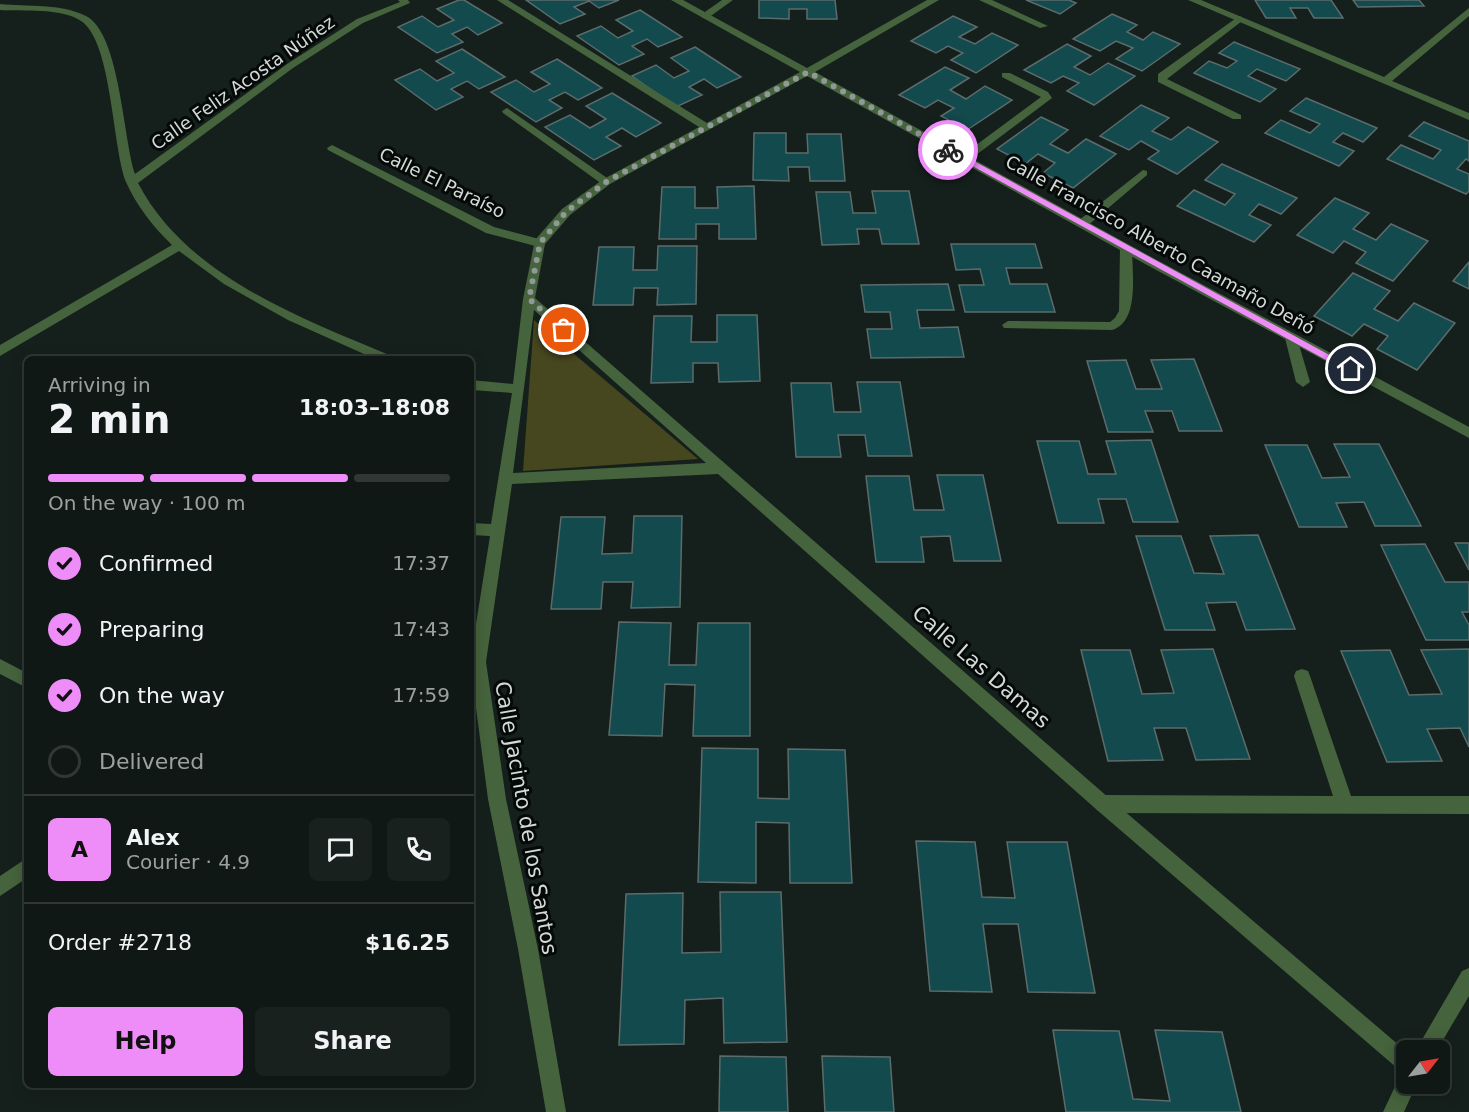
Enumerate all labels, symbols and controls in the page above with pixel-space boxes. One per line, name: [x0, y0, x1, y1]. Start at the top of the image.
street label: Calle Feliz Acosta Núñez: [147, 11, 338, 154]
courier: [918, 120, 978, 180]
icon: bike: [932, 134, 965, 167]
street label: Calle El Paraíso: [376, 143, 509, 222]
street label: Calle Francisco Alberto Caamaño Deñó: [1002, 151, 1318, 339]
pin: [538, 304, 589, 355]
icon: bag: [547, 313, 580, 346]
pin: [1325, 343, 1376, 394]
icon: home: [1334, 352, 1367, 385]
text: Arriving in: [48, 373, 151, 397]
text: 18:03–18:08: [299, 395, 450, 420]
text: 2 min: [48, 397, 170, 442]
text: On the way · 100 m: [48, 491, 246, 515]
icon: check: [48, 547, 81, 580]
text: Confirmed: [99, 551, 213, 576]
text: 17:37: [392, 551, 450, 575]
street label: Calle Las Damas: [907, 601, 1055, 733]
icon: check: [48, 613, 81, 646]
text: Preparing: [99, 617, 205, 642]
text: 17:43: [392, 617, 450, 641]
icon: check: [48, 679, 81, 712]
street label: Calle Jacinto de los Santos: [490, 679, 562, 957]
text: On the way: [99, 683, 225, 708]
text: 17:59: [392, 683, 450, 707]
text: Delivered: [99, 749, 204, 774]
button: chat: [309, 818, 372, 881]
button: phone: [387, 818, 450, 881]
text: Alex: [126, 825, 180, 850]
text: A: [71, 837, 88, 862]
text: Courier · 4.9: [126, 850, 250, 874]
text: Order #2718: [48, 930, 192, 955]
text: $16.25: [365, 930, 450, 955]
button: Help: [48, 1007, 243, 1076]
button: Share: [255, 1007, 450, 1076]
north arrow: [1396, 1040, 1450, 1094]
map controls: [1396, 1040, 1450, 1094]

